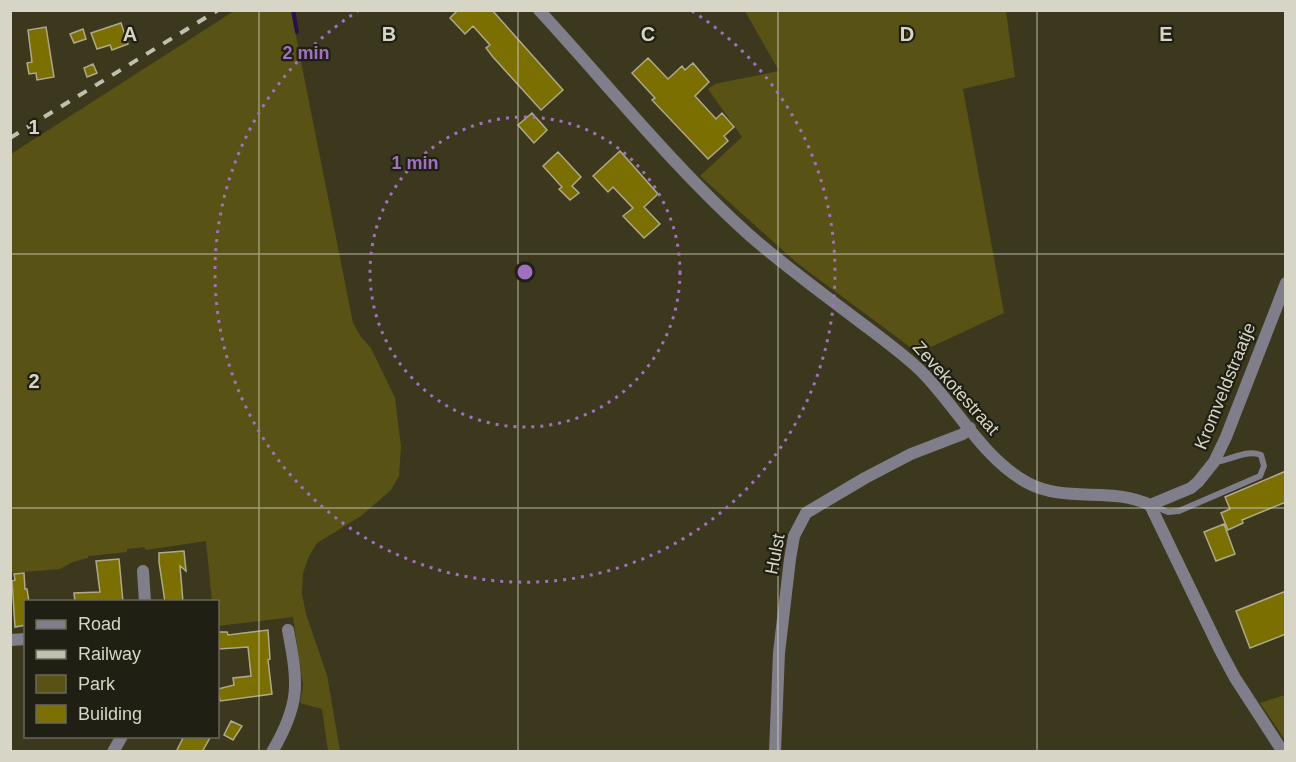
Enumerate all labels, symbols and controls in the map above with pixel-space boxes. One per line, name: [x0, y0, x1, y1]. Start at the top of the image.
text: A: [123, 23, 137, 45]
text: B: [382, 23, 396, 45]
text: C: [641, 23, 655, 45]
text: D: [900, 23, 914, 45]
text: E: [1159, 23, 1173, 45]
text: 2 min: [282, 43, 330, 63]
text: 1: [28, 116, 40, 138]
text: 1 min: [391, 153, 439, 173]
centre of rings: [515, 262, 535, 282]
street label: Kromveldstraatje: [1190, 320, 1260, 452]
street label: Zevekotestraat: [909, 337, 1003, 439]
text: 2: [28, 370, 40, 392]
street label: Hulst: [761, 532, 789, 576]
legend: [24, 600, 219, 738]
text: Road: [78, 614, 121, 634]
text: Railway: [78, 644, 141, 664]
text: Park: [78, 674, 116, 694]
text: Building: [78, 704, 142, 724]

